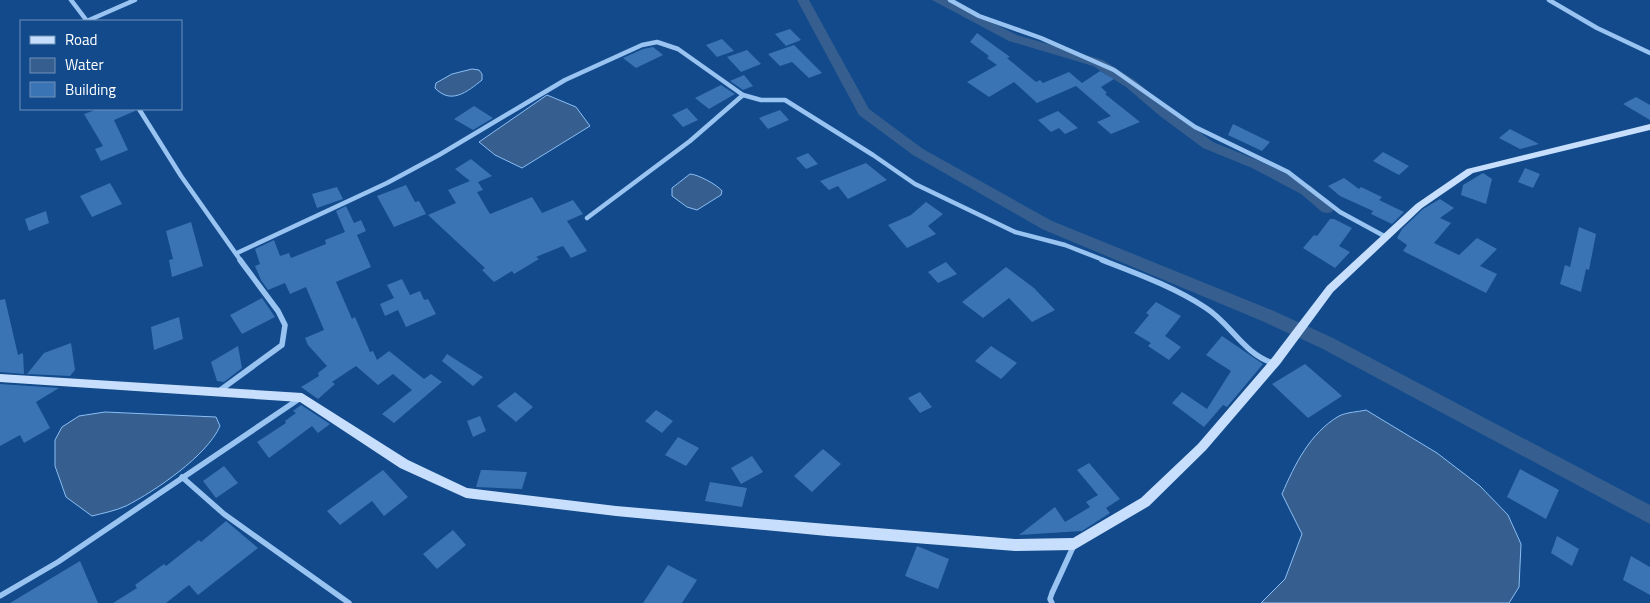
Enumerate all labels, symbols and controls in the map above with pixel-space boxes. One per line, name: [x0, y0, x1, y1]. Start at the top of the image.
legend: [20, 20, 182, 110]
text: Road: [65, 28, 97, 51]
text: Water: [65, 53, 104, 76]
text: Building: [65, 78, 116, 101]

